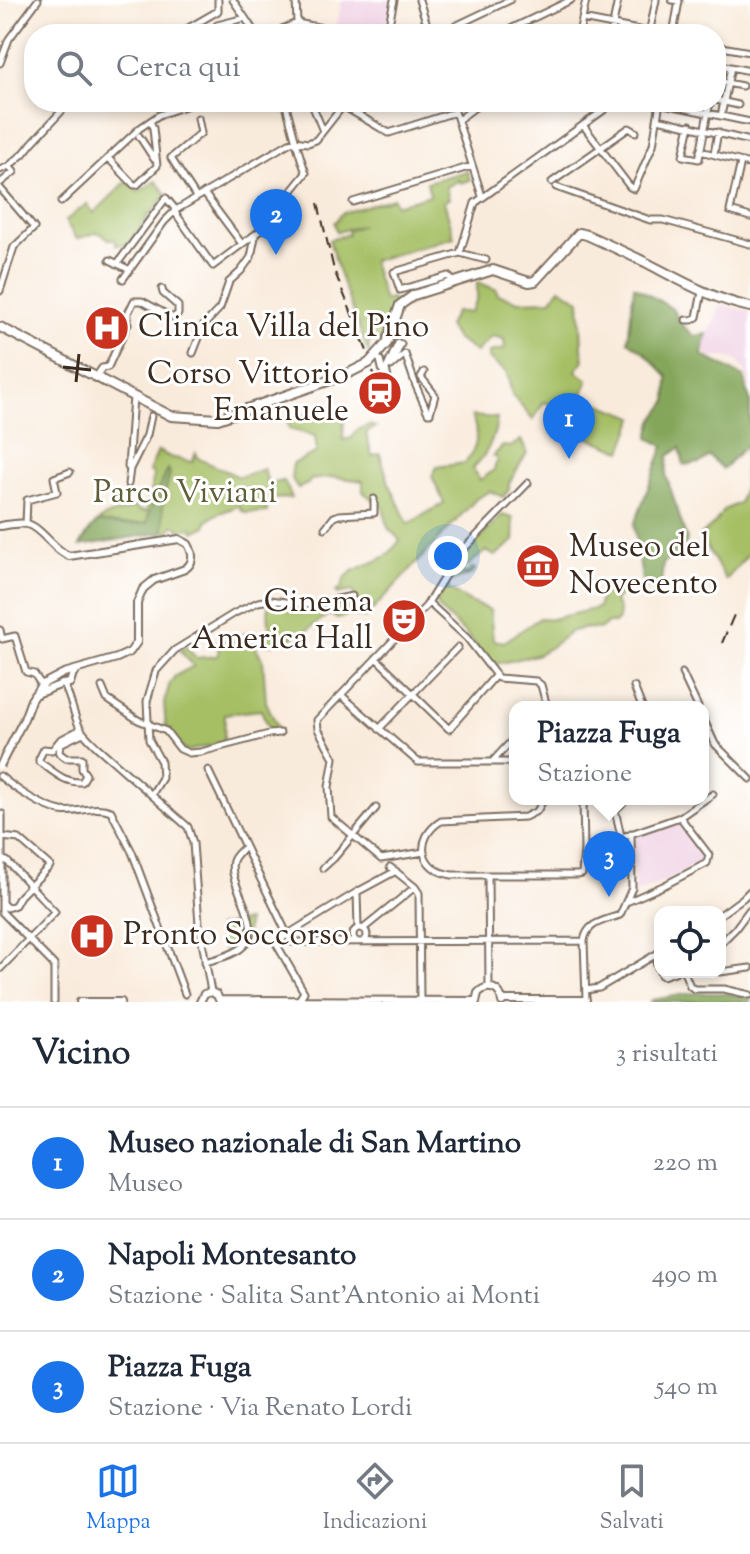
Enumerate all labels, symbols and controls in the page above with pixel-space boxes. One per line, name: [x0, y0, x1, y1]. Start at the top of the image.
search box: [24, 24, 726, 112]
icon: search: [52, 46, 96, 90]
text: Cerca qui: [116, 47, 241, 90]
pin: 2: [250, 189, 302, 255]
hospital icon: Clinica Villa del Pino: [83, 304, 131, 352]
place label: Clinica Villa del Pino: [138, 305, 429, 351]
place label: Corso Vittorio Emanuele: [147, 352, 349, 435]
station icon: Corso Vittorio Emanuele: [356, 369, 404, 417]
pin: 1: [543, 393, 595, 459]
park label: Parco Viviani: [93, 471, 277, 517]
place label: Museo del Novecento: [569, 525, 718, 608]
your location: [428, 536, 468, 576]
museum icon: Museo del Novecento: [514, 542, 562, 590]
place label: Cinema America Hall: [191, 580, 373, 663]
theatre icon: Cinema America Hall: [380, 597, 428, 645]
popup: [509, 701, 709, 805]
text: Piazza Fuga: [537, 713, 681, 756]
text: Stazione: [537, 756, 632, 793]
pin: 3: [583, 831, 635, 897]
map controls: [654, 906, 726, 978]
button: locate: [654, 906, 726, 978]
hospital icon: Pronto Soccorso: [68, 912, 116, 960]
place label: Pronto Soccorso: [123, 913, 349, 959]
text: Vicino: [32, 1030, 130, 1079]
text: 3 risultati: [616, 1036, 718, 1073]
text: Museo nazionale di San Martino: [108, 1123, 521, 1166]
text: 1: [54, 1145, 62, 1182]
text: 220 m: [653, 1145, 718, 1182]
text: Museo: [108, 1166, 183, 1203]
text: Napoli Montesanto: [108, 1235, 356, 1278]
text: 2: [52, 1257, 64, 1294]
text: 490 m: [652, 1257, 718, 1294]
text: Stazione · Salita Sant'Antonio ai Monti: [108, 1278, 540, 1315]
text: Piazza Fuga: [108, 1347, 252, 1390]
text: 3: [53, 1369, 63, 1406]
text: 540 m: [655, 1369, 718, 1406]
text: Stazione · Via Renato Lordi: [108, 1390, 412, 1427]
tab: Mappa: [86, 1459, 151, 1539]
tab: Indicazioni: [323, 1459, 427, 1539]
tab: Salvati: [600, 1459, 664, 1539]

